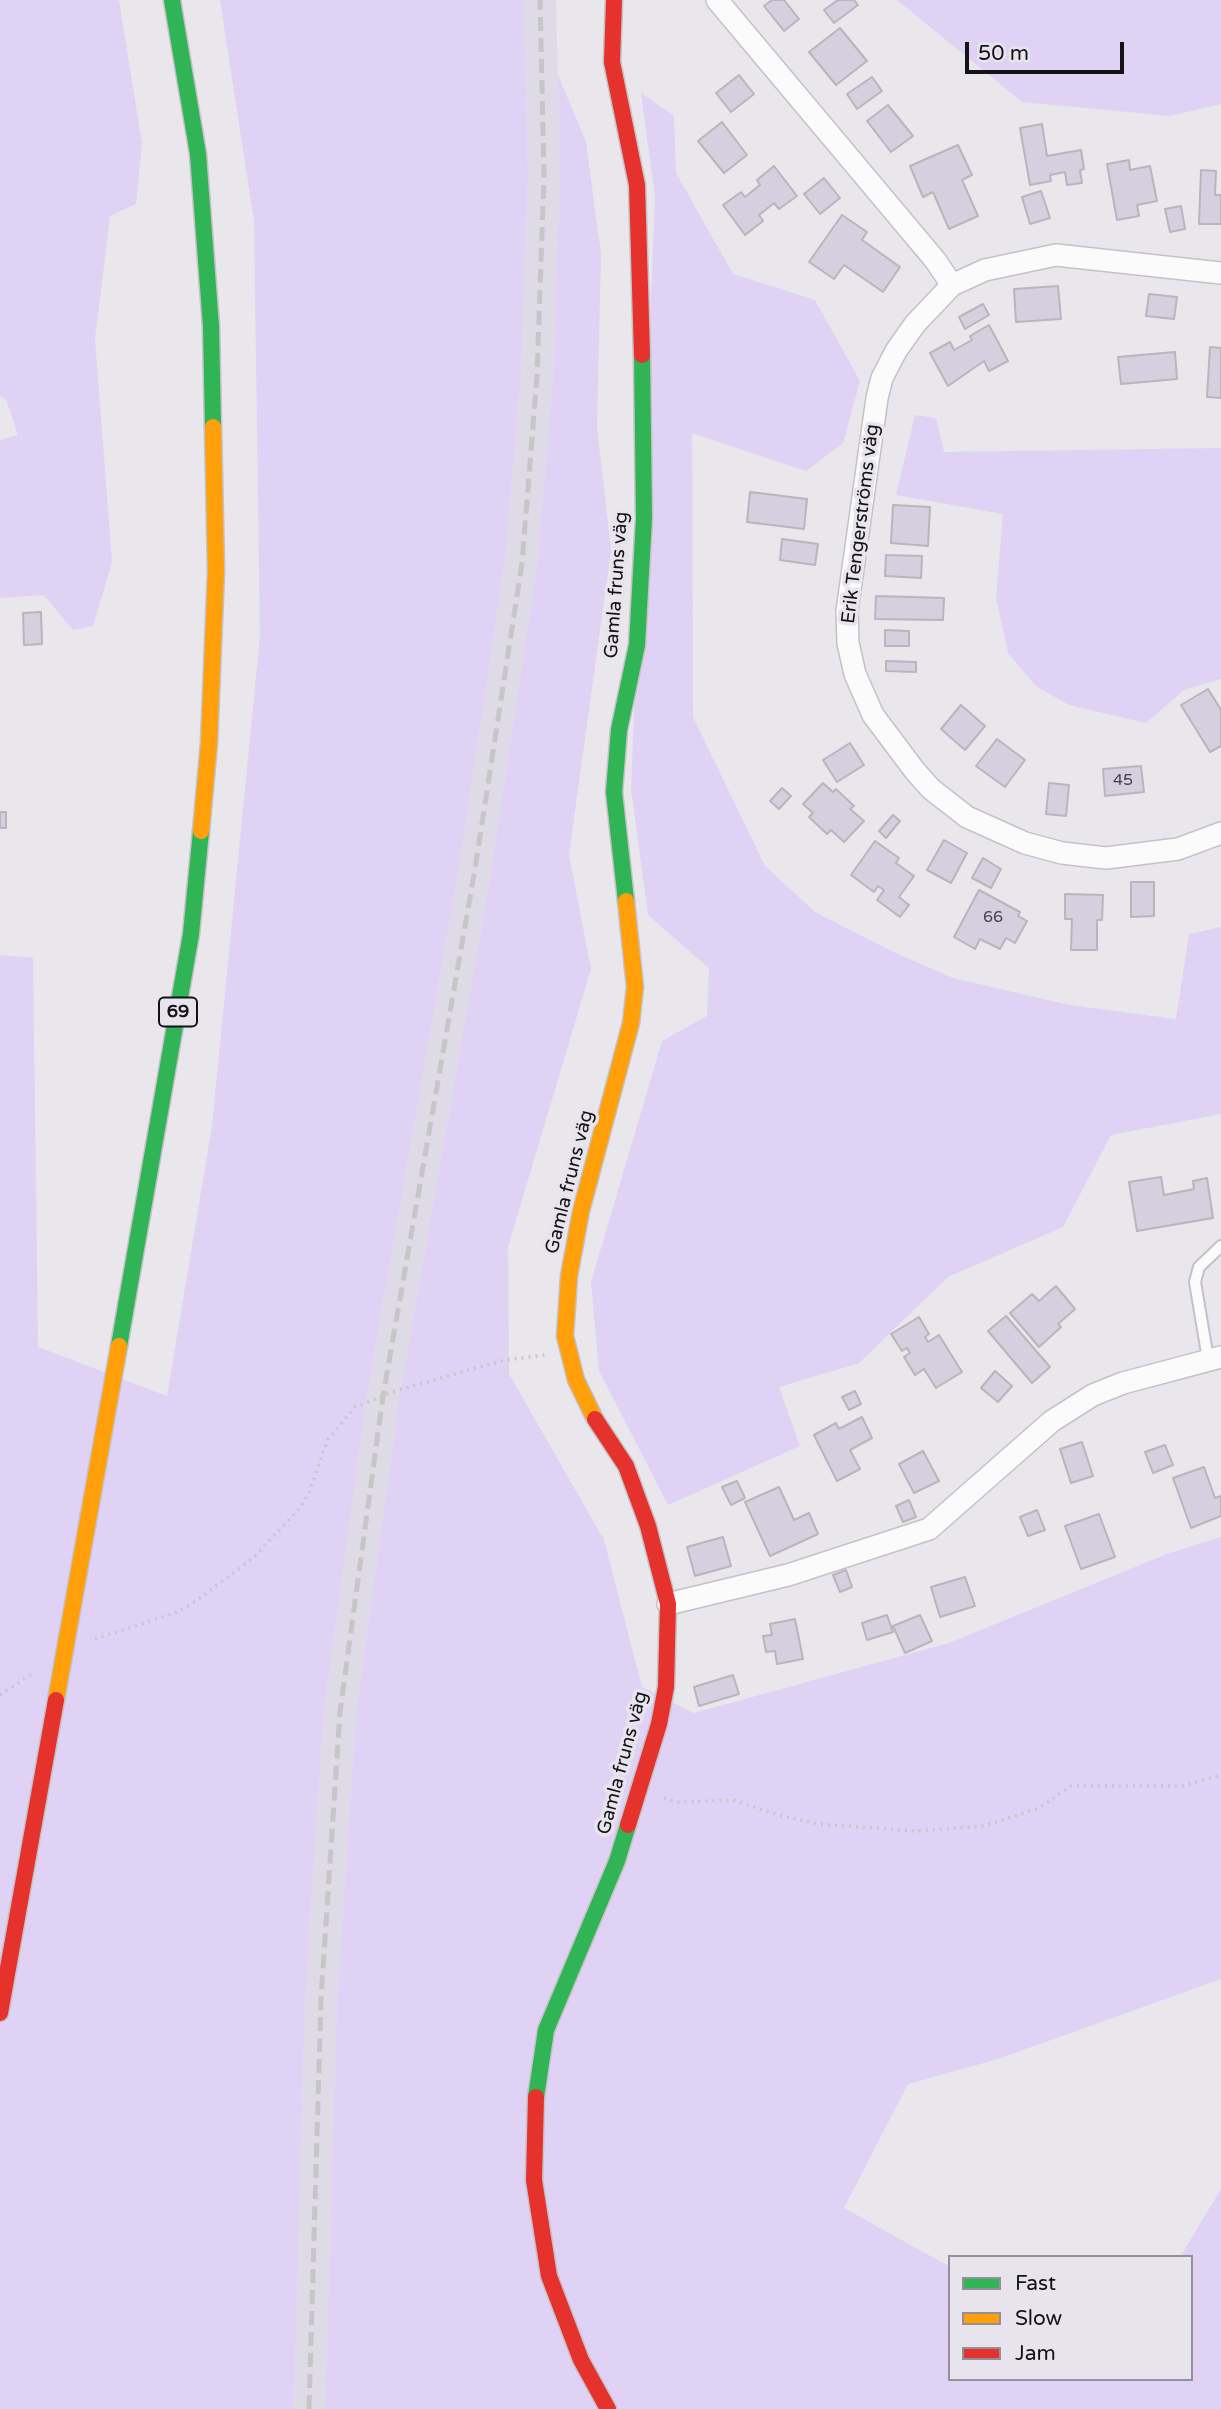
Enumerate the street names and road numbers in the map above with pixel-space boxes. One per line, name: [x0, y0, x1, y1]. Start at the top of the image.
street label: Erik Tengerströms väg: [837, 423, 885, 625]
street label: Gamla fruns väg: [600, 511, 634, 659]
road number: 69: [159, 998, 197, 1027]
street label: Gamla fruns väg: [541, 1108, 599, 1256]
street label: Gamla fruns väg: [593, 1689, 653, 1837]

